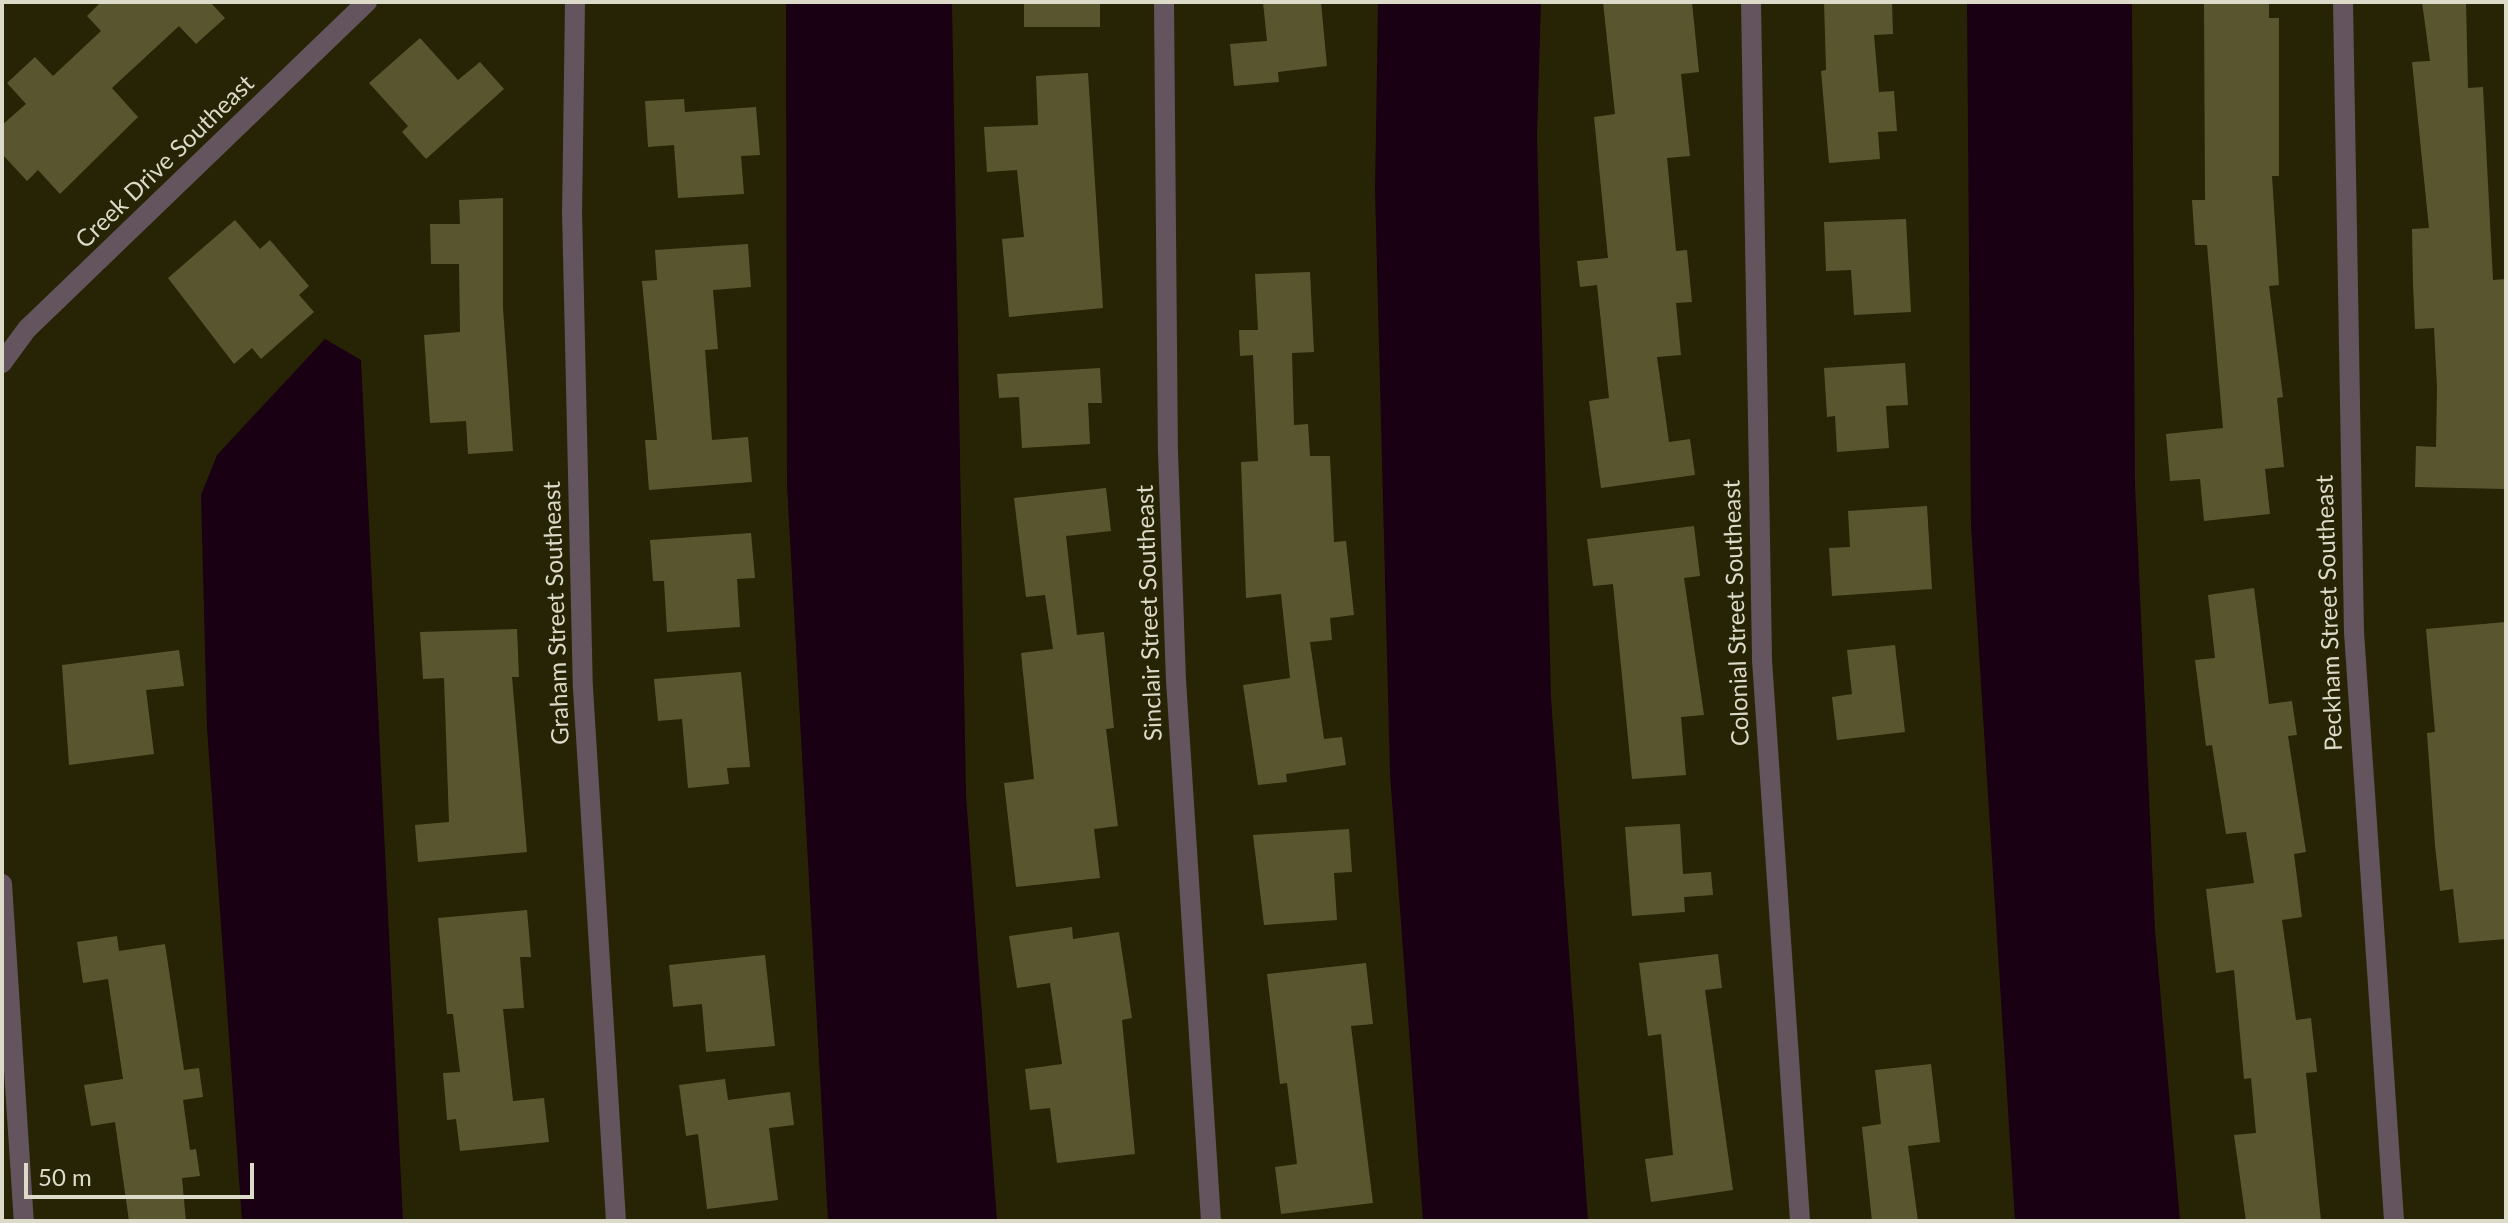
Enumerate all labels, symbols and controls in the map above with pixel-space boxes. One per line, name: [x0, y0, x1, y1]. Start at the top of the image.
street label: Creek Drive Southeast: [69, 68, 259, 254]
street label: Peckham Street Southeast: [2309, 474, 2347, 752]
street label: Colonial Street Southeast: [1716, 479, 1754, 747]
street label: Graham Street Southeast: [536, 481, 574, 745]
street label: Sinclair Street Southeast: [1129, 484, 1167, 742]
scale bar: [28, 1147, 258, 1197]
text: 50 m: [38, 1162, 92, 1191]

